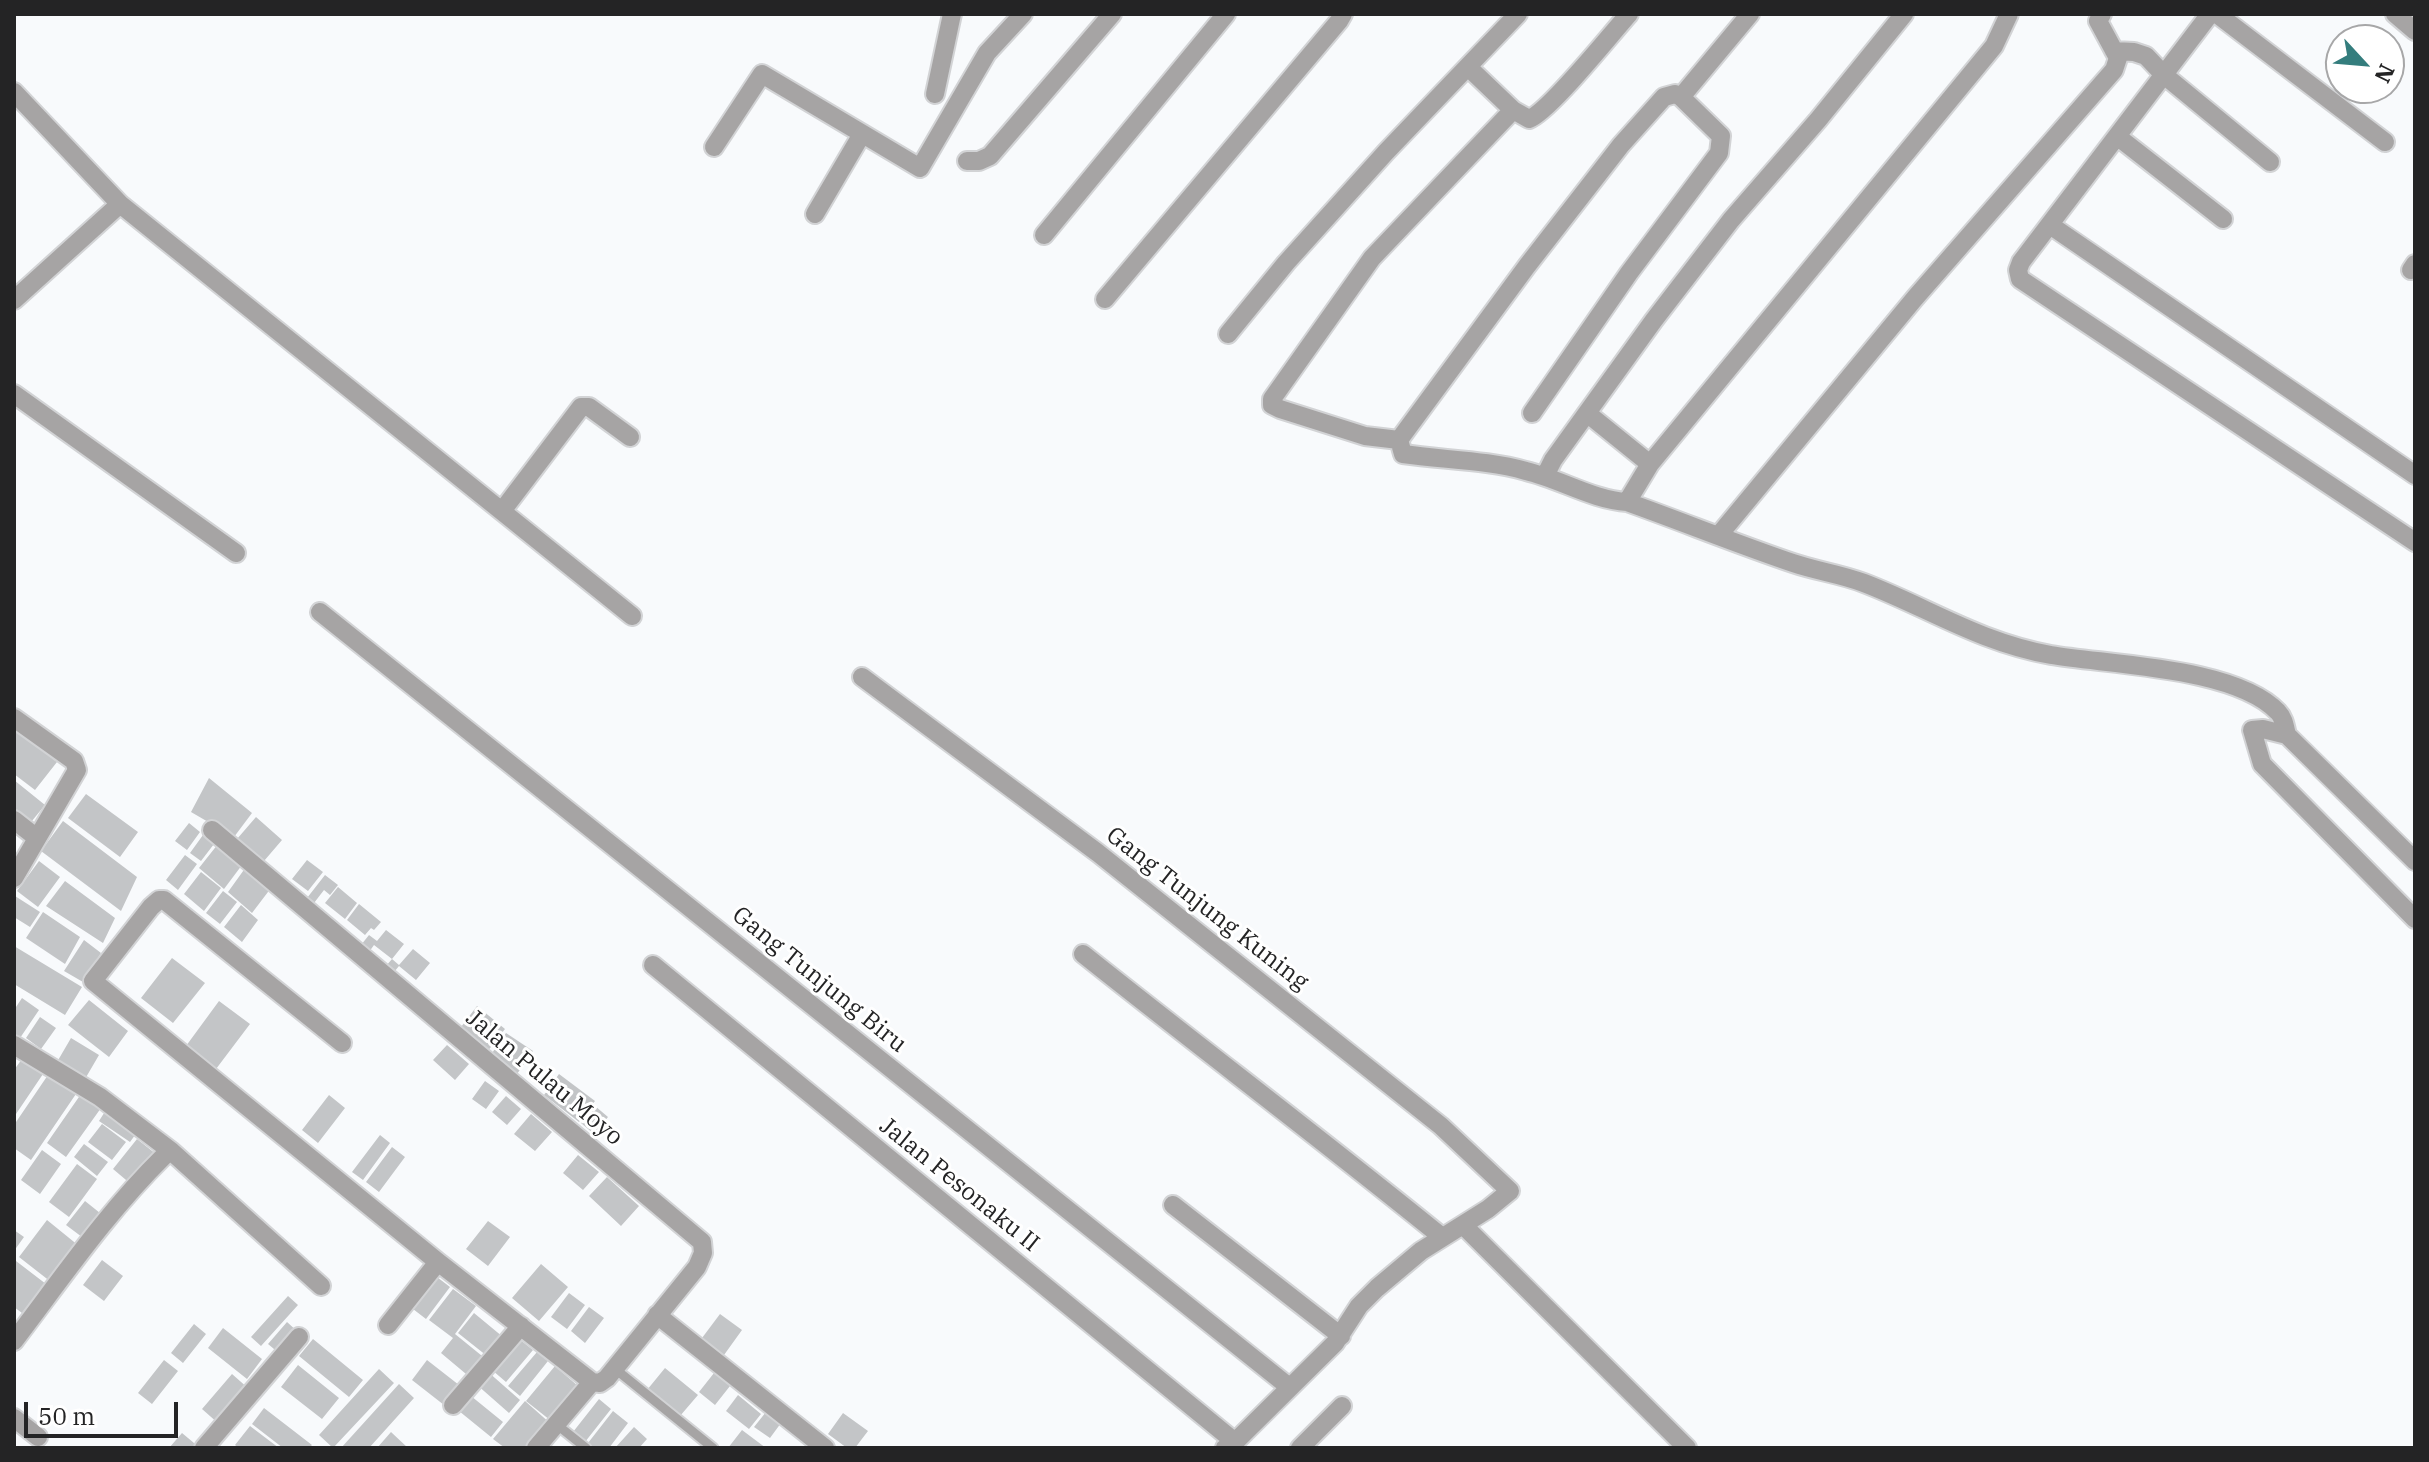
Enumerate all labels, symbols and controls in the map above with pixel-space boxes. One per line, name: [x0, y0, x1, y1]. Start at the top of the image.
north arrow: [2325, 24, 2405, 104]
text: N: [2368, 60, 2402, 88]
street label: Gang Tunjung Kuning: [1100, 821, 1314, 997]
street label: Gang Tunjung Biru: [726, 901, 912, 1059]
street label: Jalan Pulau Moyo: [460, 1004, 628, 1152]
street label: Jalan Pesonaku II: [873, 1112, 1045, 1258]
scale bar: [28, 1386, 182, 1436]
text: 50 m: [38, 1400, 95, 1432]

